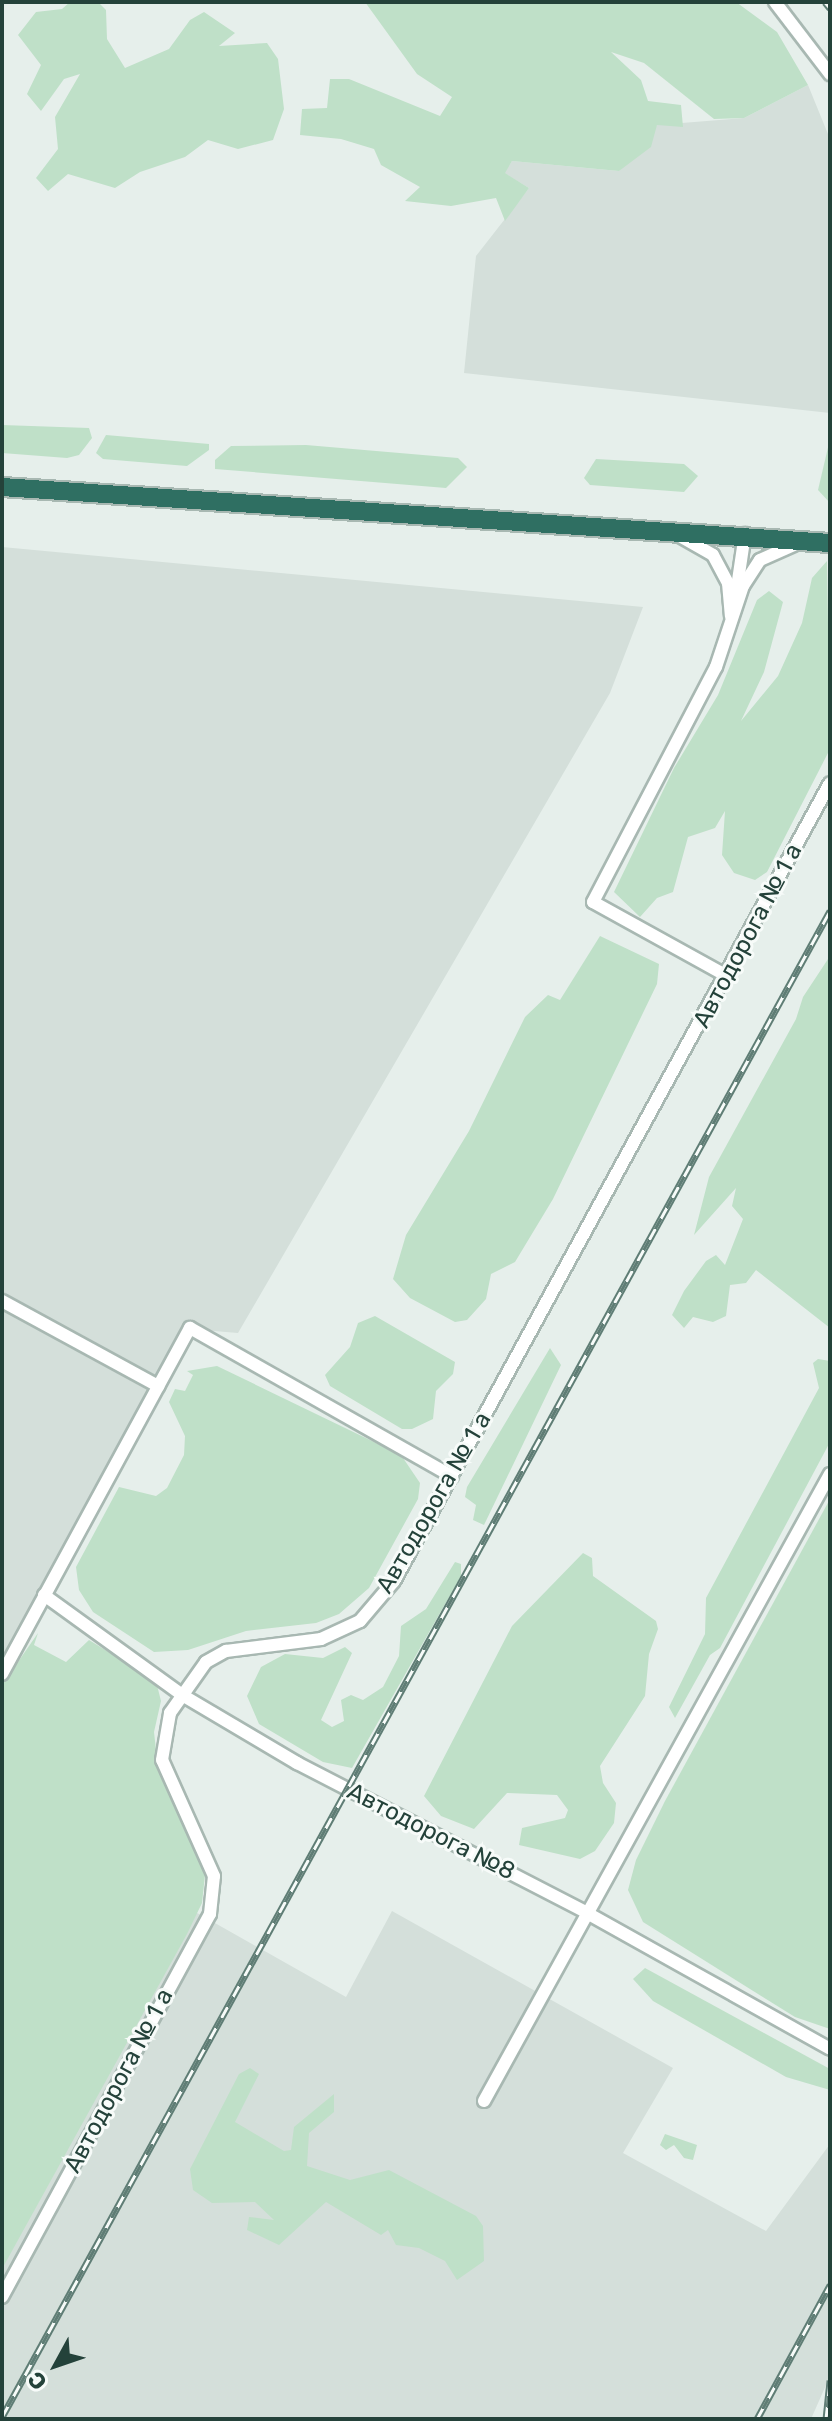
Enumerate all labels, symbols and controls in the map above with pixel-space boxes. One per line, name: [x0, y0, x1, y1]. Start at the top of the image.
street label: Автодорога № 1 а: [687, 839, 809, 1033]
street label: Автодорога № 1 а: [370, 1407, 498, 1599]
street label: Автодорога №8: [342, 1777, 520, 1887]
street label: Автодорога № 1 а: [58, 1984, 180, 2178]
north arrow: [16, 2325, 96, 2405]
text: С: [22, 2366, 53, 2395]

